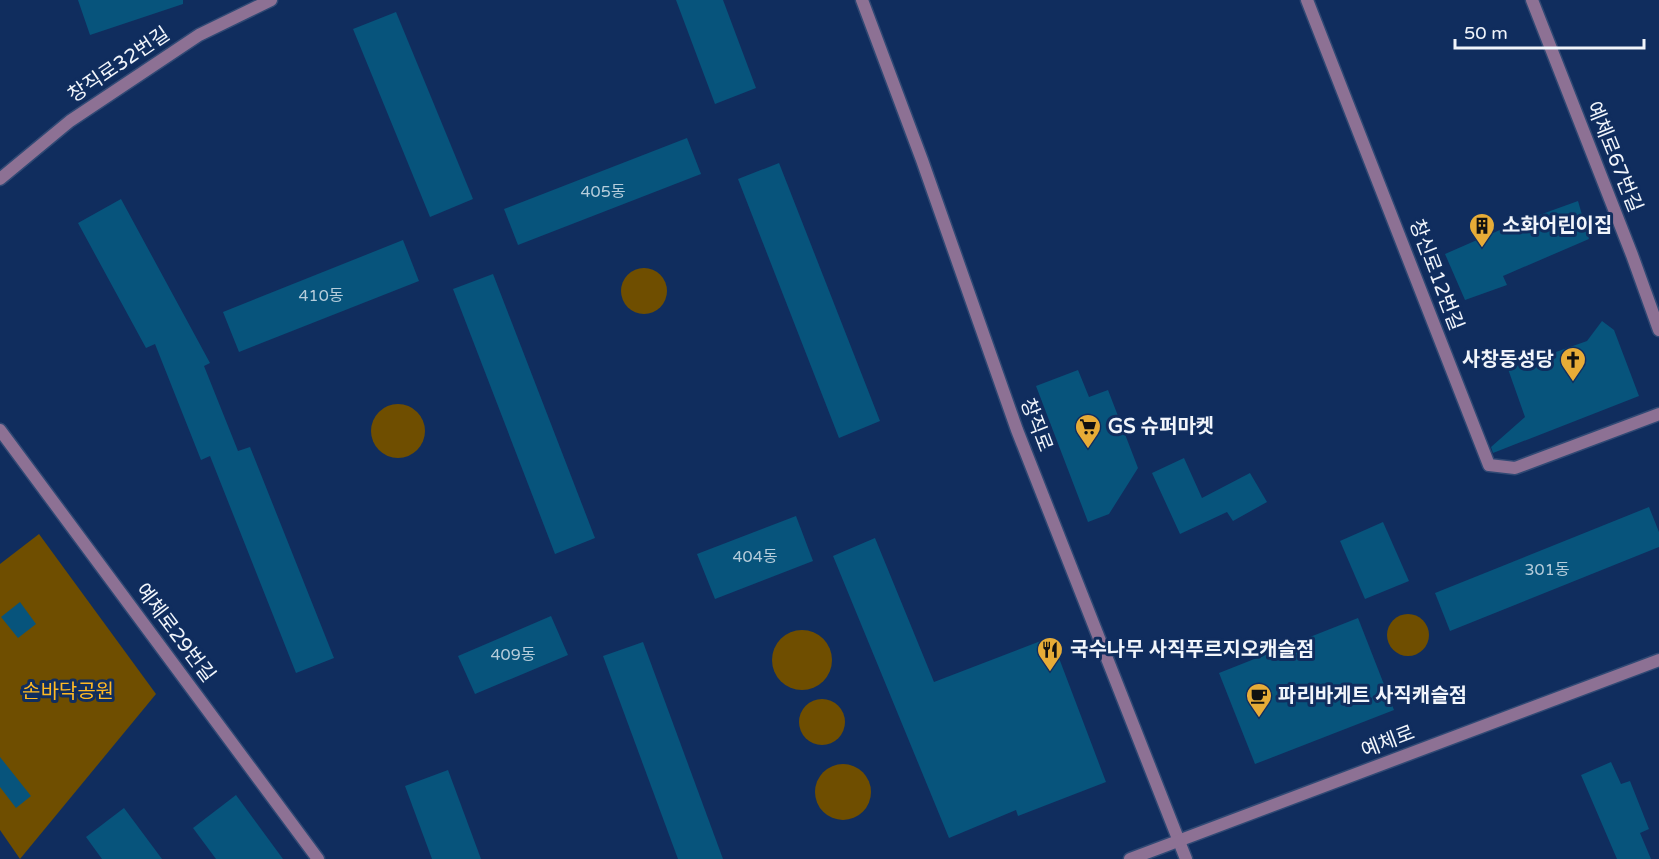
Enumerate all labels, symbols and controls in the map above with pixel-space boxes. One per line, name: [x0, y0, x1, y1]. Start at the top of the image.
scale bar: [1455, 12, 1644, 50]
street label: 창직로32번길: [64, 22, 174, 108]
text: 50 m: [1464, 22, 1508, 44]
street label: 예체로67번길: [1581, 98, 1647, 216]
house number: 405동: [581, 182, 626, 202]
building icon: 소화어린이집: [1467, 211, 1497, 249]
place label: 소화어린이집: [1502, 214, 1612, 238]
street label: 창신로12번길: [1404, 216, 1468, 334]
house number: 410동: [299, 286, 344, 306]
church icon: 사창동성당: [1558, 345, 1588, 383]
place label: 사창동성당: [1462, 348, 1554, 372]
street label: 창직로: [1015, 395, 1057, 455]
supermarket icon: GS 슈퍼마켓: [1073, 412, 1103, 450]
place label: GS 슈퍼마켓: [1108, 415, 1214, 439]
house number: 404동: [733, 547, 778, 567]
house number: 301동: [1525, 560, 1570, 580]
street label: 예체로29번길: [130, 579, 220, 687]
restaurant icon: 국수나무 사직푸르지오캐슬점: [1035, 635, 1065, 673]
place label: 국수나무 사직푸르지오캐슬점: [1070, 638, 1314, 662]
house number: 409동: [491, 645, 536, 665]
park label: 손바닥공원: [22, 680, 114, 704]
cafe icon: 파리바게트 사직캐슬점: [1244, 681, 1274, 719]
place label: 파리바게트 사직캐슬점: [1278, 684, 1467, 708]
street label: 예체로: [1358, 721, 1418, 763]

